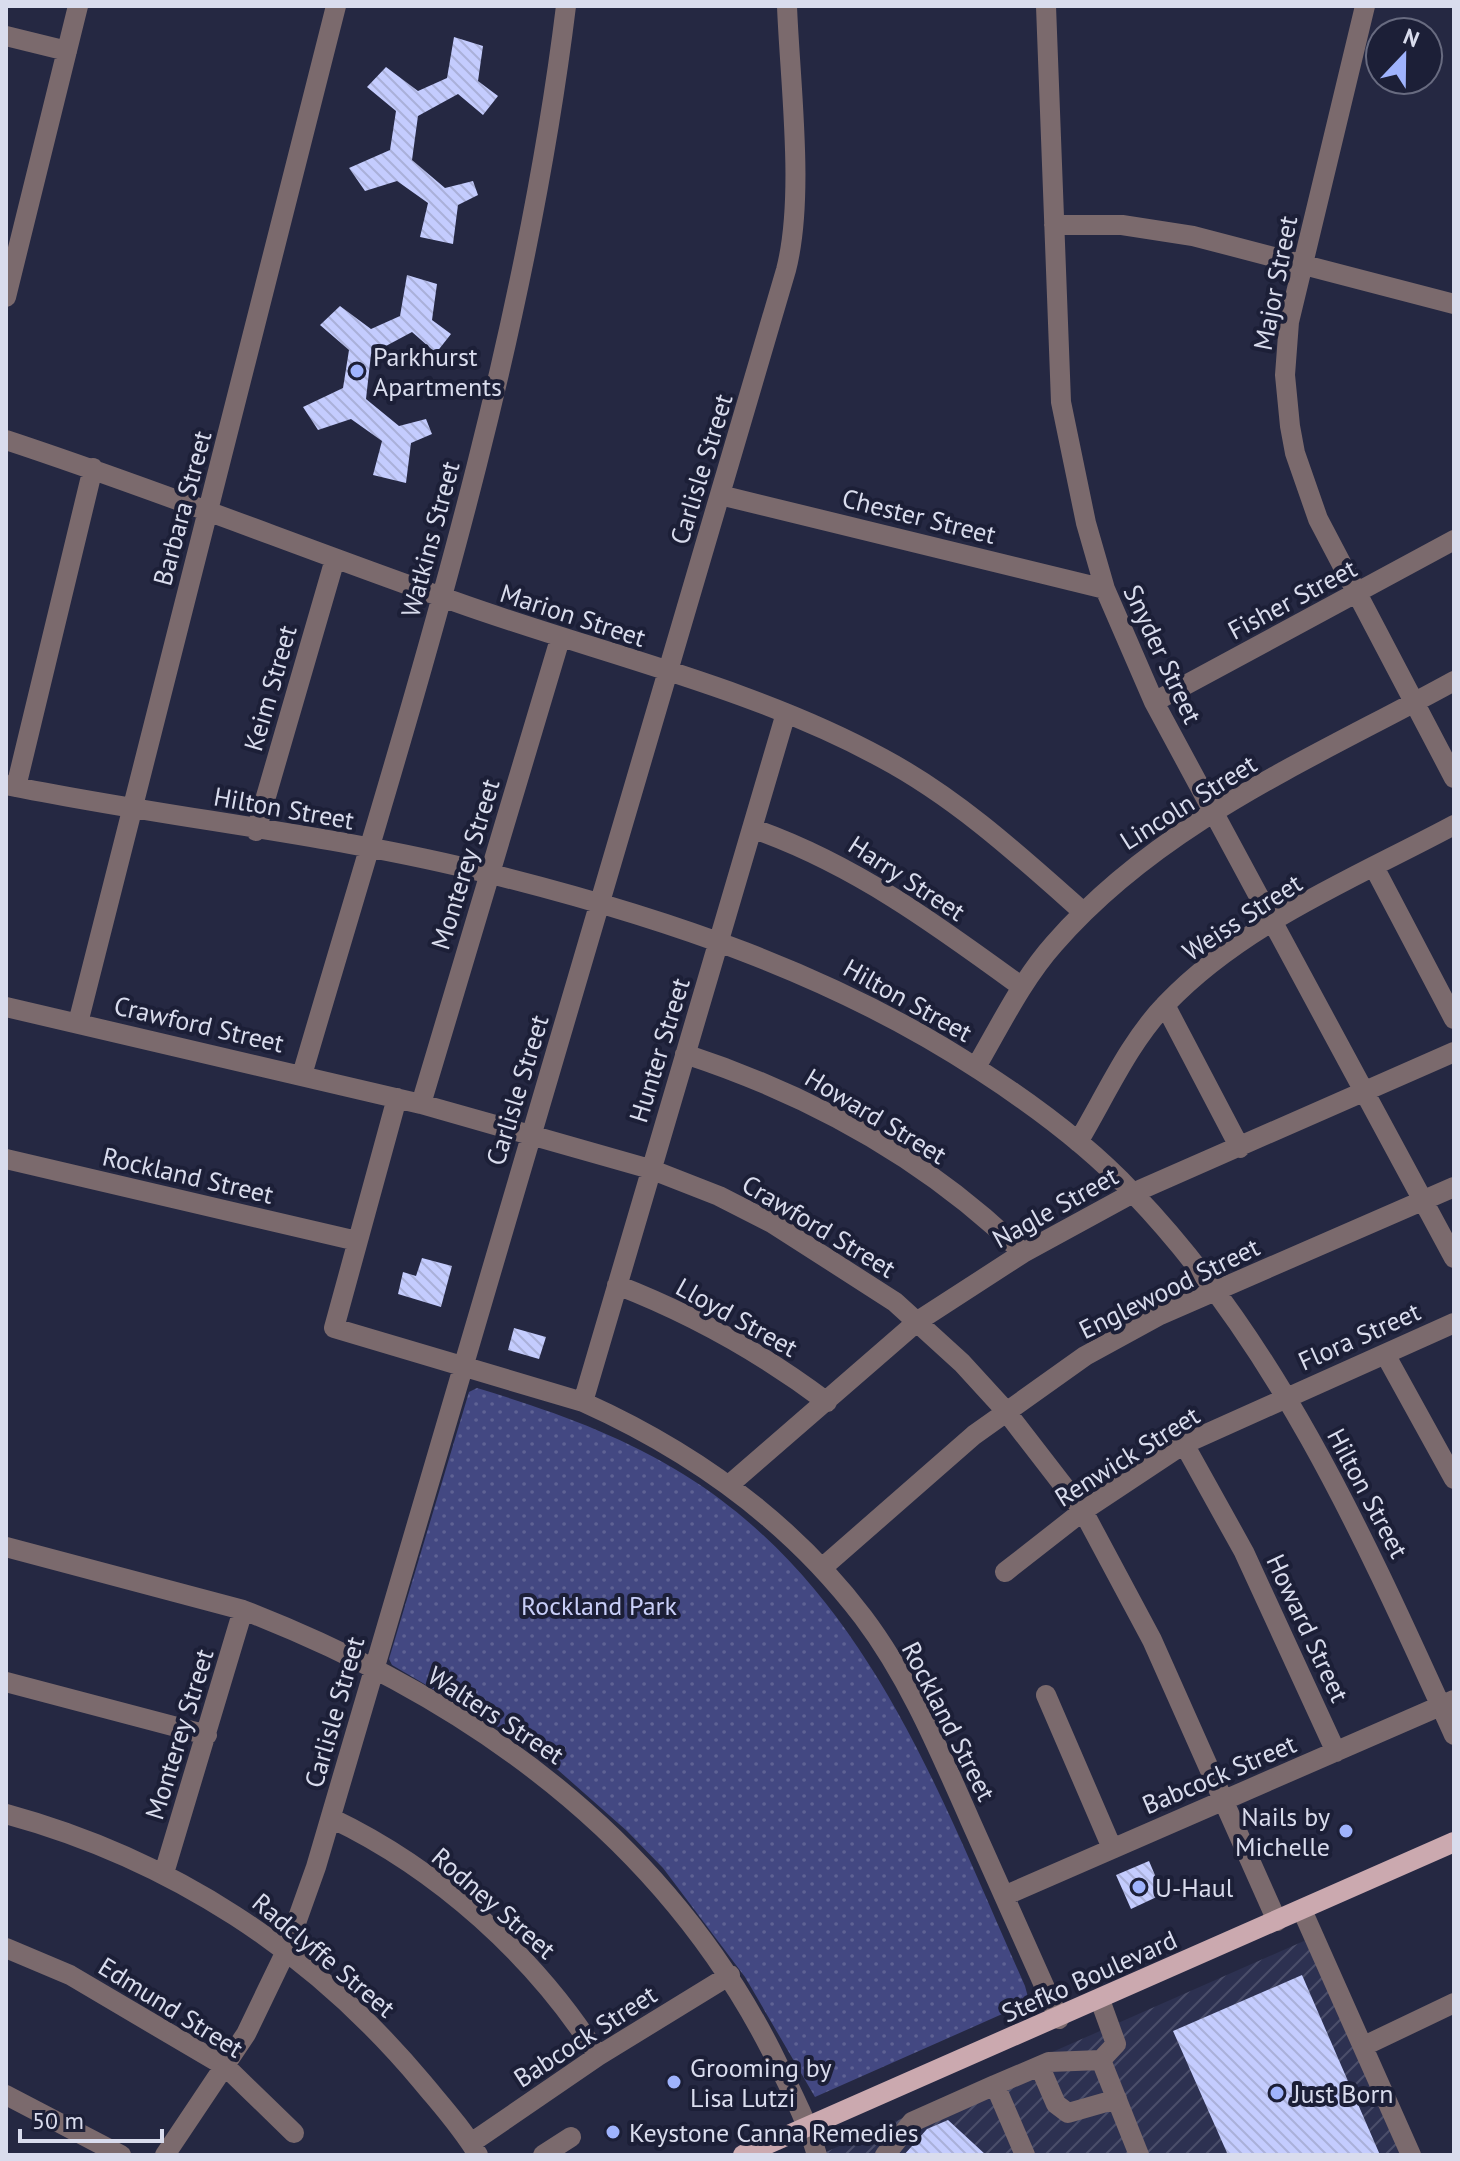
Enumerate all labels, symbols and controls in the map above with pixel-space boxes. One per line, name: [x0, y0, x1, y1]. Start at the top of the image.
north arrow: [1364, 16, 1444, 96]
text: N: [1400, 22, 1423, 53]
street label: Major Street: [1246, 213, 1304, 353]
place label: Parkhurst Apartments: [373, 340, 502, 403]
marker: Parkhurst Apartments: [348, 362, 366, 380]
street label: Carlisle Street: [662, 390, 740, 548]
street label: Barbara Street: [145, 427, 219, 589]
street label: Watkins Street: [393, 457, 467, 621]
street label: Chester Street: [839, 481, 999, 551]
street label: Fisher Street: [1222, 551, 1362, 647]
street label: Marion Street: [496, 576, 650, 654]
street label: Snyder Street: [1116, 579, 1210, 729]
street label: Keim Street: [236, 621, 304, 755]
street label: Lincoln Street: [1114, 747, 1263, 857]
street label: Monterey Street: [423, 775, 507, 953]
street label: Hilton Street: [211, 779, 357, 837]
street label: Harry Street: [842, 828, 972, 928]
street label: Weiss Street: [1176, 866, 1308, 968]
street label: Hilton Street: [838, 951, 978, 1049]
street label: Hunter Street: [621, 973, 697, 1126]
street label: Crawford Street: [111, 988, 287, 1060]
street label: Carlisle Street: [478, 1011, 556, 1169]
street label: Howard Street: [799, 1061, 953, 1171]
street label: Rockland Street: [99, 1139, 277, 1211]
street label: Nagle Street: [986, 1159, 1124, 1255]
street label: Crawford Street: [736, 1167, 902, 1285]
street label: Englewood Street: [1073, 1230, 1265, 1346]
street label: Lloyd Street: [670, 1270, 804, 1364]
street label: Flora Street: [1293, 1294, 1425, 1378]
street label: Renwick Street: [1049, 1398, 1206, 1514]
street label: Hilton Street: [1320, 1423, 1416, 1564]
street label: Howard Street: [1259, 1549, 1357, 1707]
park label: Rockland Park: [521, 1589, 677, 1622]
street label: Carlisle Street: [297, 1632, 371, 1791]
street label: Rockland Street: [895, 1636, 1003, 1806]
street label: Monterey Street: [137, 1645, 221, 1823]
street label: Walters Street: [422, 1659, 570, 1771]
street label: Babcock Street: [1137, 1727, 1301, 1821]
place label: Nails by Michelle: [1235, 1800, 1330, 1863]
marker: Nails by Michelle: [1337, 1822, 1355, 1840]
street label: Rodney Street: [425, 1840, 563, 1966]
place label: U-Haul: [1155, 1871, 1234, 1904]
marker: U-Haul: [1130, 1878, 1148, 1896]
street label: Radclyffe Street: [246, 1886, 402, 2024]
street label: Stefko Boulevard: [996, 1923, 1182, 2029]
street label: Edmund Street: [92, 1949, 250, 2065]
street label: Babcock Street: [507, 1977, 663, 2094]
place label: Grooming by Lisa Lutzi: [690, 2051, 832, 2114]
marker: Grooming by Lisa Lutzi: [665, 2073, 683, 2091]
place label: Just Born: [1292, 2077, 1393, 2110]
marker: Just Born: [1268, 2084, 1286, 2102]
scale bar: [20, 2093, 162, 2143]
text: 50 m: [32, 2105, 84, 2136]
place label: Keystone Canna Remedies: [629, 2116, 919, 2149]
marker: Keystone Canna Remedies: [604, 2123, 622, 2141]

